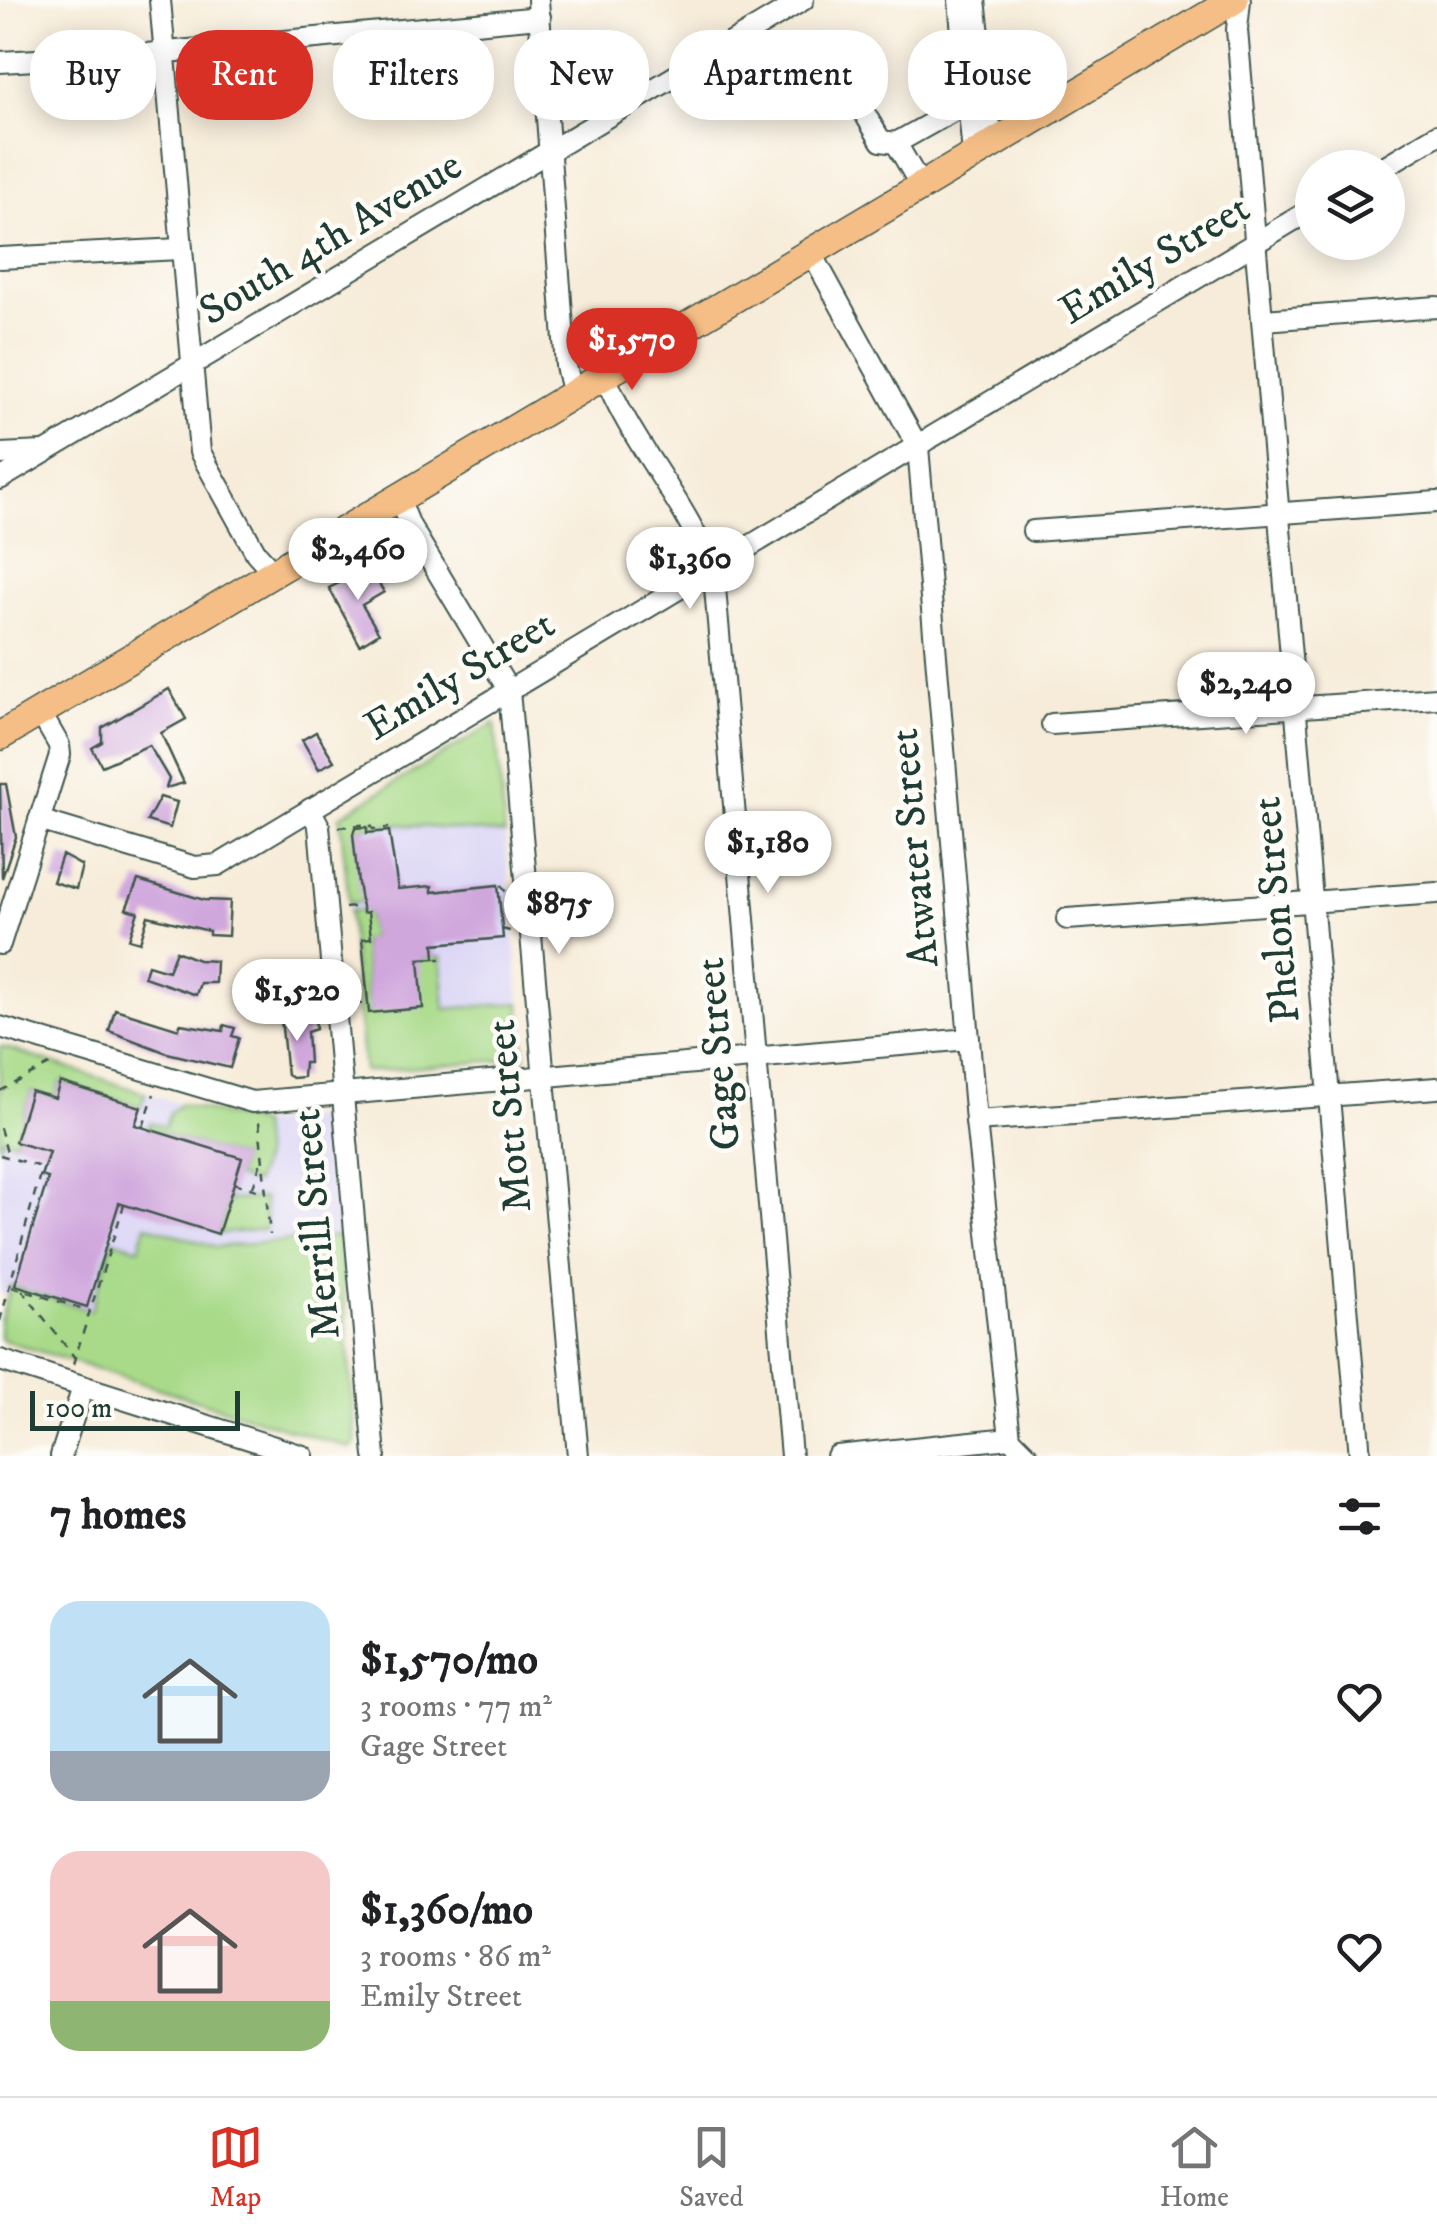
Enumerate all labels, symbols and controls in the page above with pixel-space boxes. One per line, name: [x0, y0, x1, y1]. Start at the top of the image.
chip: Buy: [30, 30, 156, 120]
chip: Rent: [176, 30, 313, 120]
chip: Filters: [333, 30, 494, 120]
chip: New: [514, 30, 649, 120]
chip: Apartment: [669, 30, 888, 120]
chip: House: [908, 30, 1067, 120]
street label: South 4th Avenue: [190, 140, 472, 338]
map controls: [1295, 150, 1405, 260]
button: layers: [1295, 150, 1405, 260]
street label: Emily Street: [1051, 183, 1259, 337]
pin: $1,570: [551, 308, 713, 393]
text: $1,570: [588, 320, 676, 360]
pin: $2,460: [277, 518, 439, 603]
pin: $1,360: [609, 527, 771, 612]
text: $2,460: [310, 530, 406, 570]
text: $1,360: [648, 539, 732, 579]
street label: Emily Street: [356, 599, 564, 753]
pin: $2,240: [1165, 652, 1327, 737]
text: $2,240: [1199, 664, 1293, 704]
street label: Atwater Street: [879, 726, 951, 970]
street label: Phelon Street: [1241, 795, 1313, 1025]
pin: $1,180: [687, 811, 849, 896]
text: $1,180: [727, 823, 809, 863]
pin: $875: [500, 872, 618, 957]
text: $875: [526, 884, 592, 924]
street label: Gage Street: [685, 955, 753, 1153]
pin: $1,520: [216, 959, 378, 1044]
text: $1,520: [254, 971, 340, 1011]
street label: Mott Street: [476, 1017, 544, 1215]
street label: Merrill Street: [281, 1107, 353, 1341]
scale bar: [30, 1386, 240, 1430]
text: 100 m: [45, 1391, 112, 1426]
icon: filters: [1332, 1489, 1387, 1544]
text: 7 homes: [50, 1490, 186, 1542]
text: $1,570/mo: [360, 1635, 538, 1687]
icon: home: [130, 1641, 250, 1761]
icon: heart: [1332, 1674, 1387, 1729]
text: 3 rooms · 77 m²: [360, 1687, 552, 1727]
text: Gage Street: [360, 1727, 507, 1767]
text: $1,360/mo: [360, 1885, 533, 1937]
icon: home: [130, 1891, 250, 2011]
icon: heart: [1332, 1924, 1387, 1979]
text: 3 rooms · 86 m²: [360, 1937, 551, 1977]
text: Emily Street: [360, 1977, 522, 2017]
tab: Map: [208, 2120, 263, 2215]
tab: Saved: [679, 2120, 744, 2215]
tab: Home: [1160, 2120, 1229, 2215]

